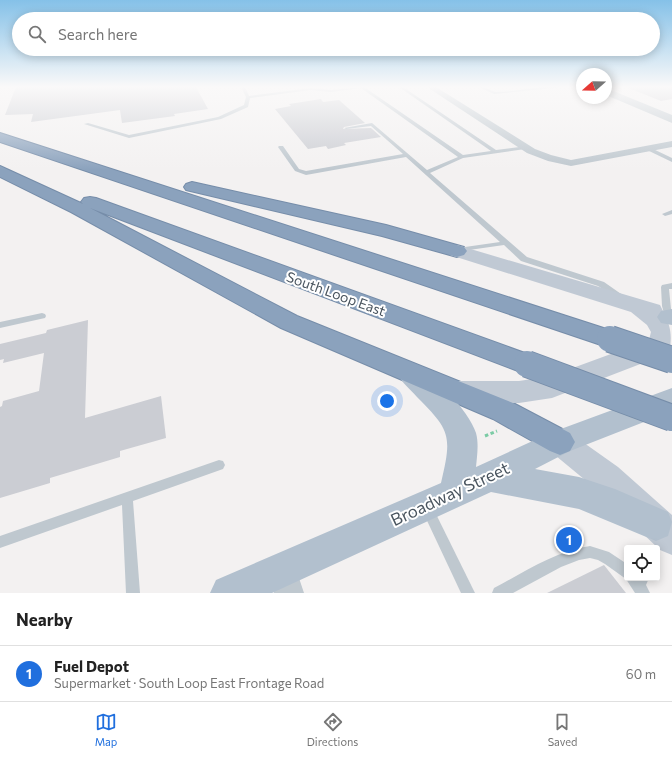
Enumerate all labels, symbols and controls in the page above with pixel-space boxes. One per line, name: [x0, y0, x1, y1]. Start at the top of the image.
search box: [12, 12, 660, 56]
icon: search: [26, 23, 48, 45]
text: Search here: [58, 25, 137, 43]
north arrow: [576, 68, 612, 104]
street label: South Loop East: [284, 268, 388, 319]
your location: [377, 391, 397, 411]
street label: Broadway Street: [387, 457, 513, 530]
pin: 1: [556, 525, 582, 555]
map controls: [624, 545, 660, 581]
button: locate: [624, 545, 660, 581]
text: Nearby: [16, 609, 73, 630]
text: Fuel Depot: [54, 657, 129, 675]
text: 1: [26, 666, 32, 682]
text: 60 m: [626, 666, 656, 682]
text: Supermarket · South Loop East Frontage Road: [54, 675, 324, 691]
tab: Map: [95, 711, 117, 748]
tab: Directions: [307, 711, 358, 748]
tab: Saved: [548, 711, 577, 748]

